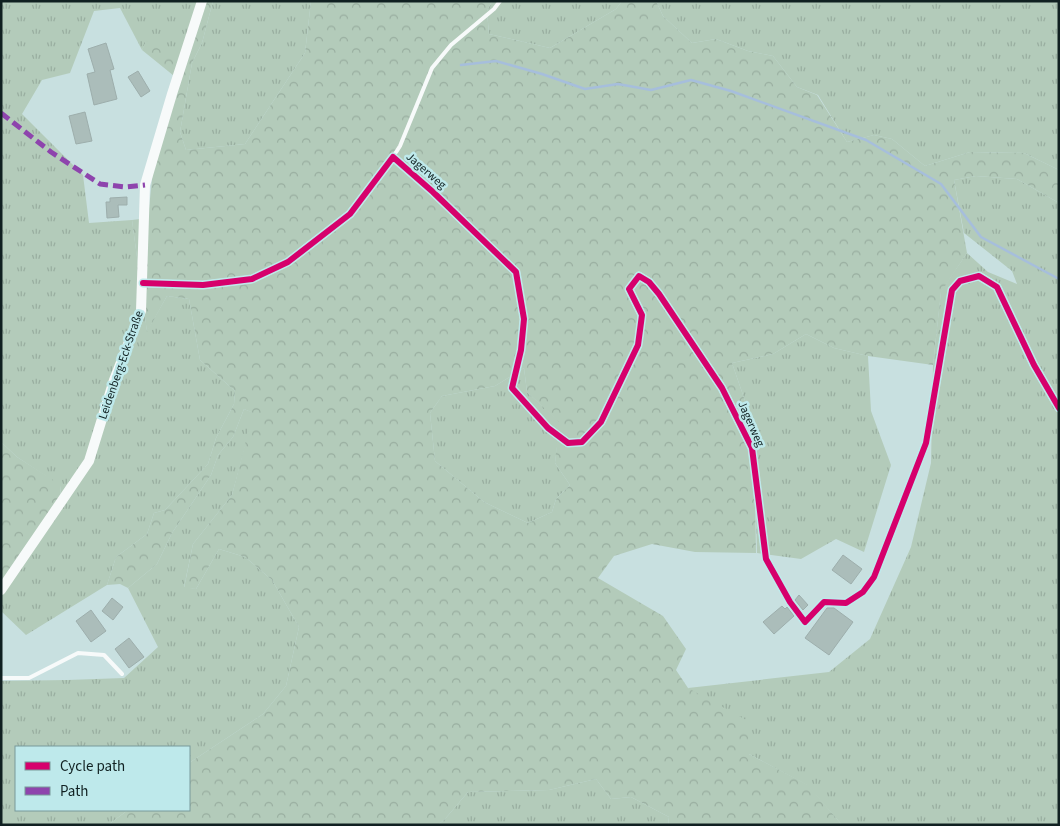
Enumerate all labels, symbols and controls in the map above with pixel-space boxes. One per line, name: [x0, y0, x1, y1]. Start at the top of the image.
street label: Jagerweg: [402, 149, 450, 193]
street label: Leidenberg-Eck-Straße: [94, 308, 148, 422]
street label: Jagerweg: [733, 398, 769, 450]
legend: [15, 746, 190, 811]
text: Cycle path: [60, 756, 125, 777]
text: Path: [60, 781, 88, 802]

